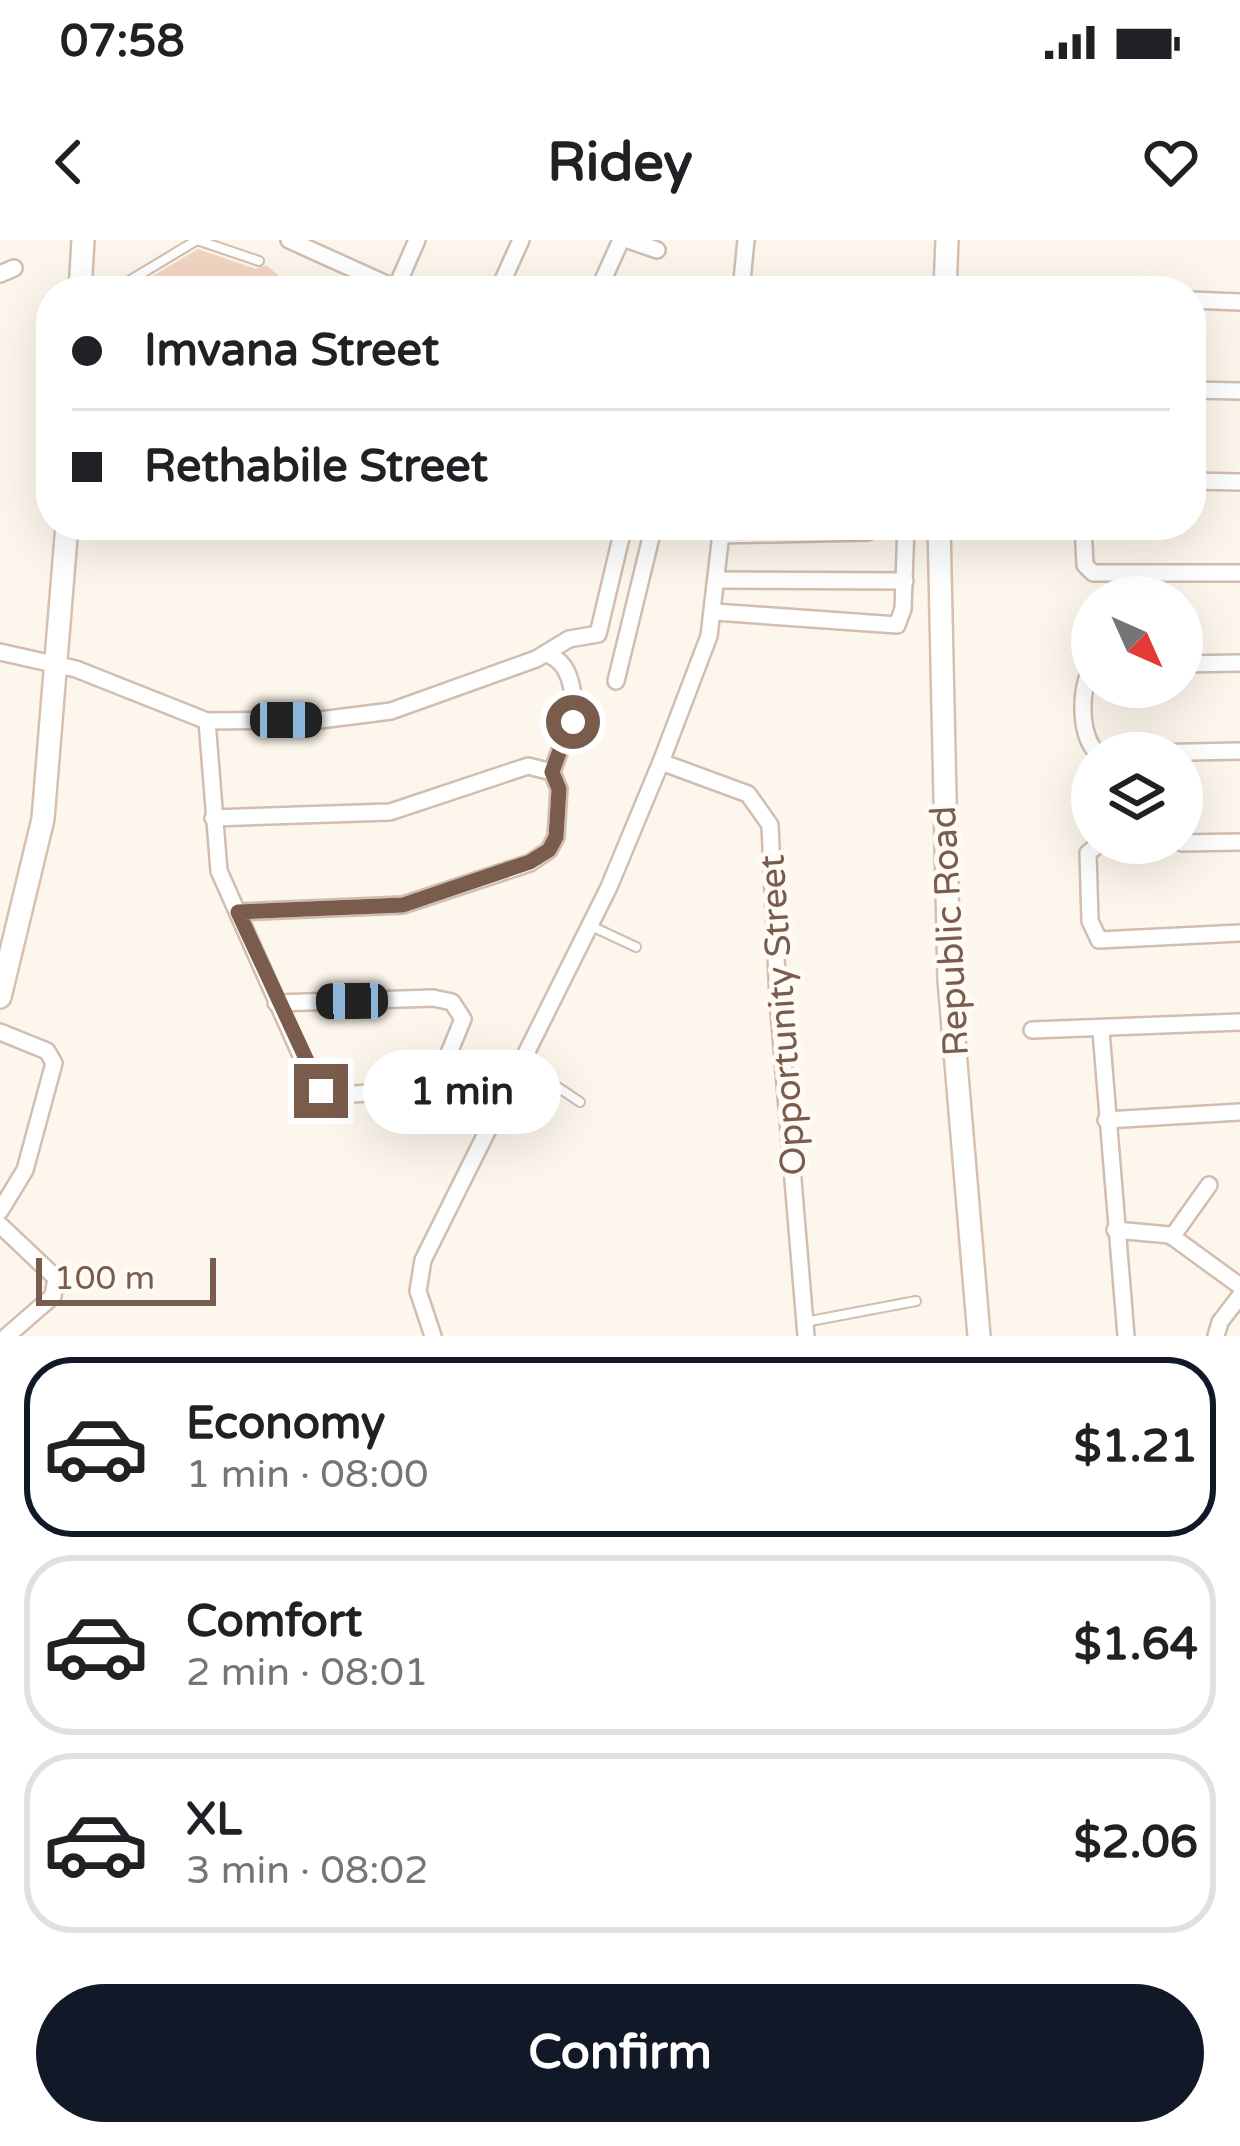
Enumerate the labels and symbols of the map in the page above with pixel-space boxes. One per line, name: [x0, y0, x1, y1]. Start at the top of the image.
north arrow: [1071, 576, 1203, 708]
route start: [546, 695, 600, 749]
car: [250, 702, 322, 738]
street label: Republic Road: [922, 805, 978, 1057]
street label: Opportunity Street: [750, 853, 816, 1177]
car: [316, 982, 388, 1020]
callout: 1 min: [363, 1049, 561, 1133]
route end: [294, 1064, 348, 1118]
scale bar: [36, 1252, 216, 1305]

